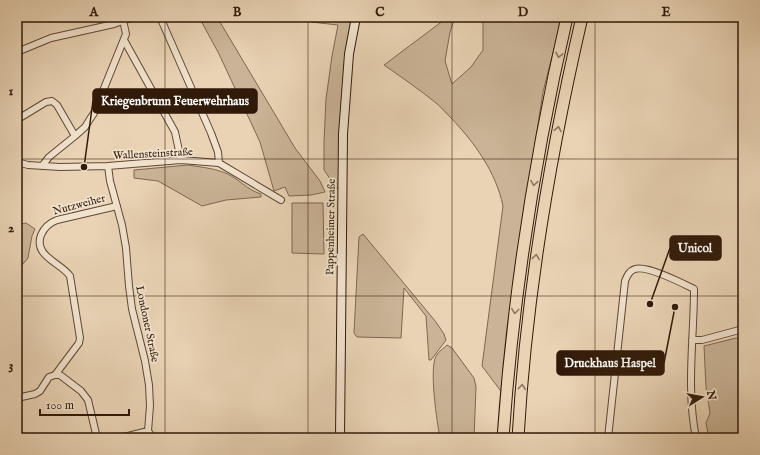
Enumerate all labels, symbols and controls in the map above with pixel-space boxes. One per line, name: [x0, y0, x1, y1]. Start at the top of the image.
text: A: [89, 4, 100, 21]
text: B: [233, 4, 242, 21]
text: C: [375, 4, 385, 21]
text: D: [518, 4, 529, 21]
text: E: [661, 4, 671, 21]
one-way arrow: [555, 52, 563, 58]
text: 1: [9, 83, 14, 100]
callout: Kriegenbrunn Feuerwehrhaus: [93, 89, 257, 113]
text: Kriegenbrunn Feuerwehrhaus: [101, 94, 250, 110]
one-way arrow: [553, 126, 561, 132]
street label: Wallensteinstraße: [113, 145, 193, 163]
street label: Pappenheimer Straße: [323, 179, 339, 275]
one-way arrow: [530, 180, 539, 186]
street label: Nutzweiher: [51, 191, 107, 219]
text: 2: [8, 220, 14, 237]
callout: Unicol: [670, 236, 721, 260]
text: Unicol: [677, 241, 713, 256]
one-way arrow: [531, 254, 540, 260]
street label: Londoner Straße: [132, 285, 162, 363]
one-way arrow: [511, 308, 520, 314]
callout: Druckhaus Haspel: [557, 351, 664, 375]
text: Druckhaus Haspel: [564, 356, 656, 372]
text: 3: [9, 357, 14, 374]
north arrow: [682, 377, 722, 417]
one-way arrow: [517, 383, 526, 390]
text: N: [703, 388, 719, 402]
scale bar: [40, 391, 129, 417]
text: 100 m: [46, 398, 74, 413]

